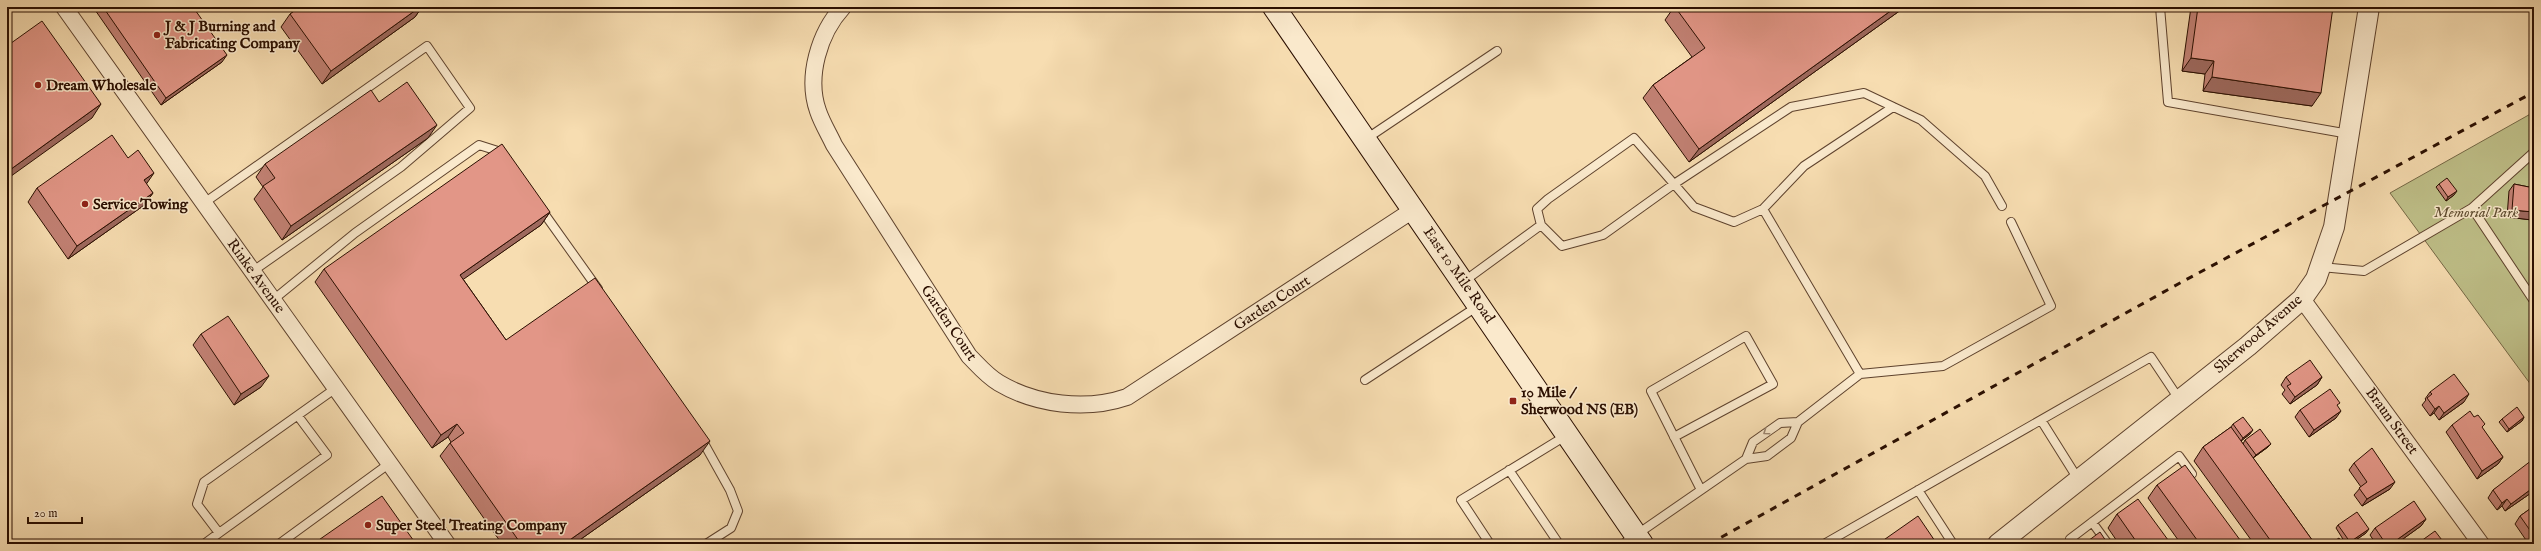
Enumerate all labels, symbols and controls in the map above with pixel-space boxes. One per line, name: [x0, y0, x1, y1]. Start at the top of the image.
place label: J & J Burning and Fabricating Company: [163, 17, 301, 53]
marker: J & J Burning and Fabricating Company: [152, 30, 162, 40]
place label: Dream Wholesale: [46, 76, 156, 95]
marker: Dream Wholesale: [33, 80, 43, 90]
place label: Service Towing: [93, 195, 189, 214]
marker: Service Towing: [80, 199, 90, 209]
park label: Memorial Park: [2434, 203, 2518, 222]
street label: East 10 Mile Road: [1419, 223, 1500, 328]
street label: Rinke Avenue: [223, 235, 289, 317]
street label: Garden Court: [1230, 271, 1314, 335]
street label: Garden Court: [917, 282, 981, 364]
street label: Sherwood Avenue: [2210, 290, 2306, 378]
place label: 10 Mile / Sherwood NS (EB): [1521, 383, 1638, 419]
street label: Braun Street: [2361, 384, 2423, 458]
marker: 10 Mile / Sherwood NS (EB): [1508, 396, 1518, 406]
one-way arrow: [1763, 427, 1770, 435]
scale bar: [28, 499, 82, 525]
text: 20 m: [34, 506, 57, 521]
place label: Super Steel Treating Company: [376, 516, 567, 535]
marker: Super Steel Treating Company: [363, 520, 373, 530]

